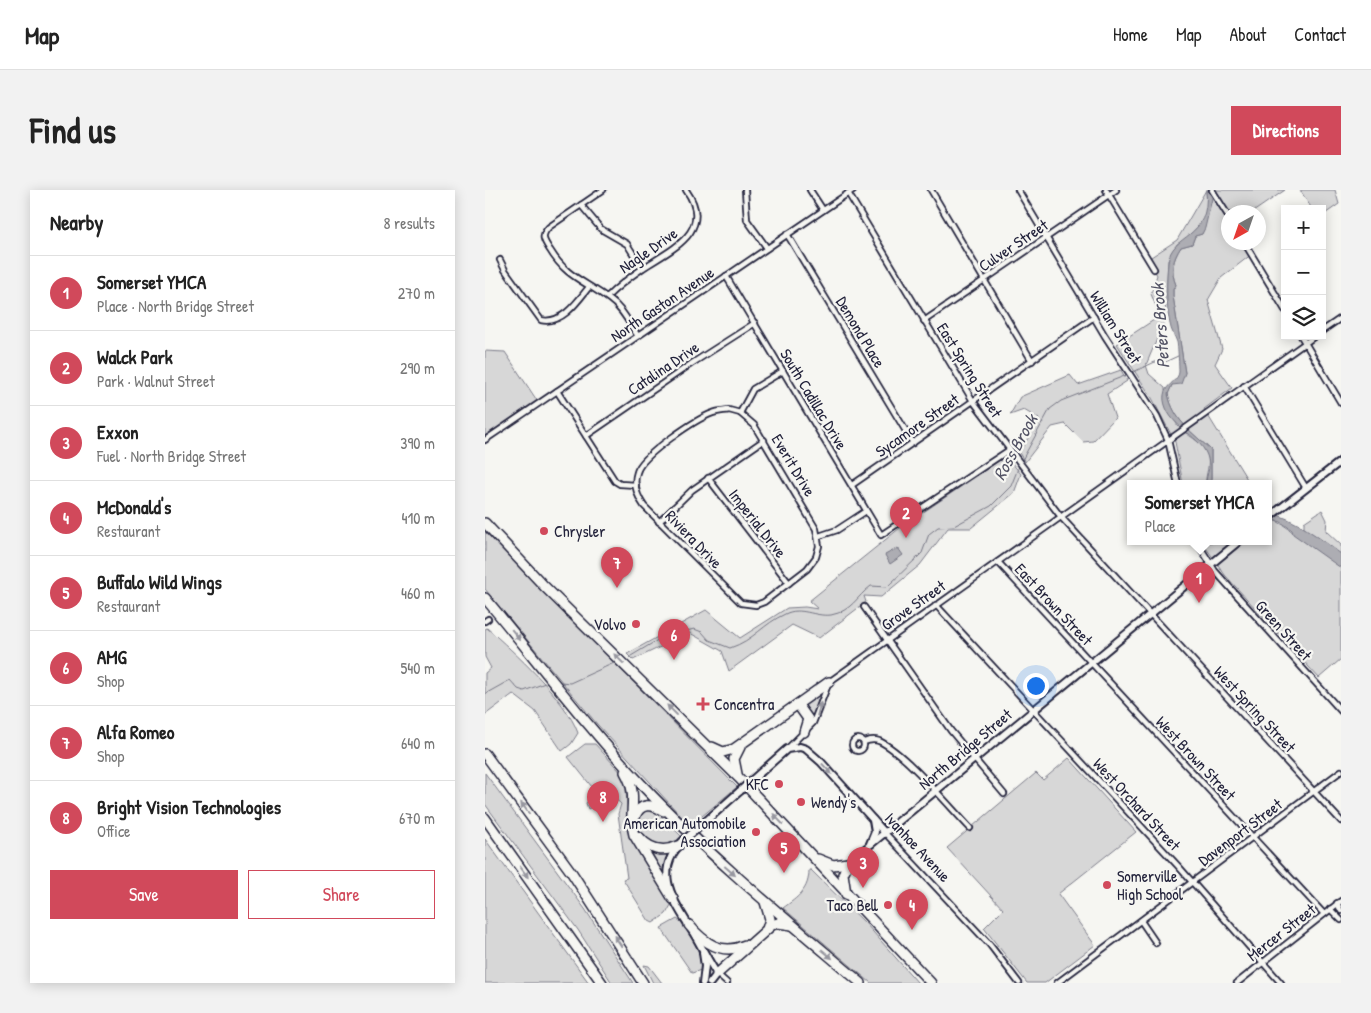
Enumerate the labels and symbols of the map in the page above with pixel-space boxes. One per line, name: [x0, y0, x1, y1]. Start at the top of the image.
north arrow: [1221, 205, 1266, 250]
street label: Culver Street: [974, 213, 1052, 276]
street label: Nagle Drive: [615, 222, 682, 278]
street label: North Gaston Avenue: [606, 261, 719, 347]
water label: Peters Brook: [1144, 281, 1175, 369]
street label: William Street: [1085, 286, 1147, 368]
street label: Demond Place: [831, 292, 891, 372]
street label: East Spring Street: [932, 318, 1008, 422]
street label: Catalina Drive: [623, 336, 704, 400]
street label: South Cadillac Drive: [775, 344, 853, 454]
street label: Sycamore Street: [871, 388, 964, 462]
water label: Ross Brook: [987, 408, 1044, 484]
street label: Everit Drive: [767, 430, 821, 501]
street label: Imperial Drive: [724, 484, 792, 563]
pin: 2: [890, 497, 922, 538]
street label: Riviera Drive: [661, 505, 728, 573]
place label: Chrysler: [554, 520, 605, 542]
marker: Chrysler: [538, 525, 550, 537]
pin: 7: [601, 547, 633, 588]
street label: East Brown Street: [1010, 558, 1098, 650]
pin: 1: [1183, 562, 1215, 603]
street label: Grove Street: [876, 574, 950, 635]
street label: Green Street: [1251, 595, 1318, 665]
place label: Volvo: [593, 613, 627, 635]
marker: Volvo: [630, 618, 642, 630]
pin: 6: [658, 619, 690, 660]
one-way arrow: [510, 629, 522, 641]
one-way arrow: [613, 653, 625, 665]
street label: West Spring Street: [1209, 661, 1301, 757]
your location: [1023, 673, 1049, 699]
place label: Concentra: [714, 693, 774, 715]
marker: Concentra: [696, 697, 710, 711]
one-way arrow: [815, 701, 823, 716]
street label: North Bridge Street: [914, 703, 1017, 795]
one-way arrow: [666, 705, 678, 717]
street label: West Brown Street: [1151, 711, 1241, 805]
street label: West Orchard Street: [1088, 753, 1186, 855]
one-way arrow: [821, 763, 833, 775]
place label: KFC: [746, 773, 769, 795]
marker: KFC: [773, 778, 785, 790]
pin: 8: [587, 781, 619, 822]
place label: Wendy's: [811, 791, 856, 813]
street label: Davenport Street: [1194, 793, 1287, 871]
marker: Wendy's: [795, 796, 807, 808]
one-way arrow: [520, 801, 530, 815]
street label: Ivanhoe Avenue: [880, 808, 956, 887]
place label: American Automobile Association: [624, 812, 747, 852]
one-way arrow: [772, 814, 784, 826]
marker: American Automobile Association: [750, 826, 762, 838]
pin: 5: [768, 832, 800, 873]
pin: 3: [847, 847, 879, 888]
one-way arrow: [519, 865, 529, 879]
one-way arrow: [724, 865, 736, 877]
place label: Somerville High School: [1117, 865, 1184, 905]
marker: Somerville High School: [1101, 879, 1113, 891]
pin: 4: [896, 889, 928, 930]
place label: Taco Bell: [827, 894, 878, 916]
street label: Mercer Street: [1242, 898, 1320, 966]
marker: Taco Bell: [882, 899, 894, 911]
one-way arrow: [613, 935, 623, 948]
one-way arrow: [821, 949, 834, 960]

